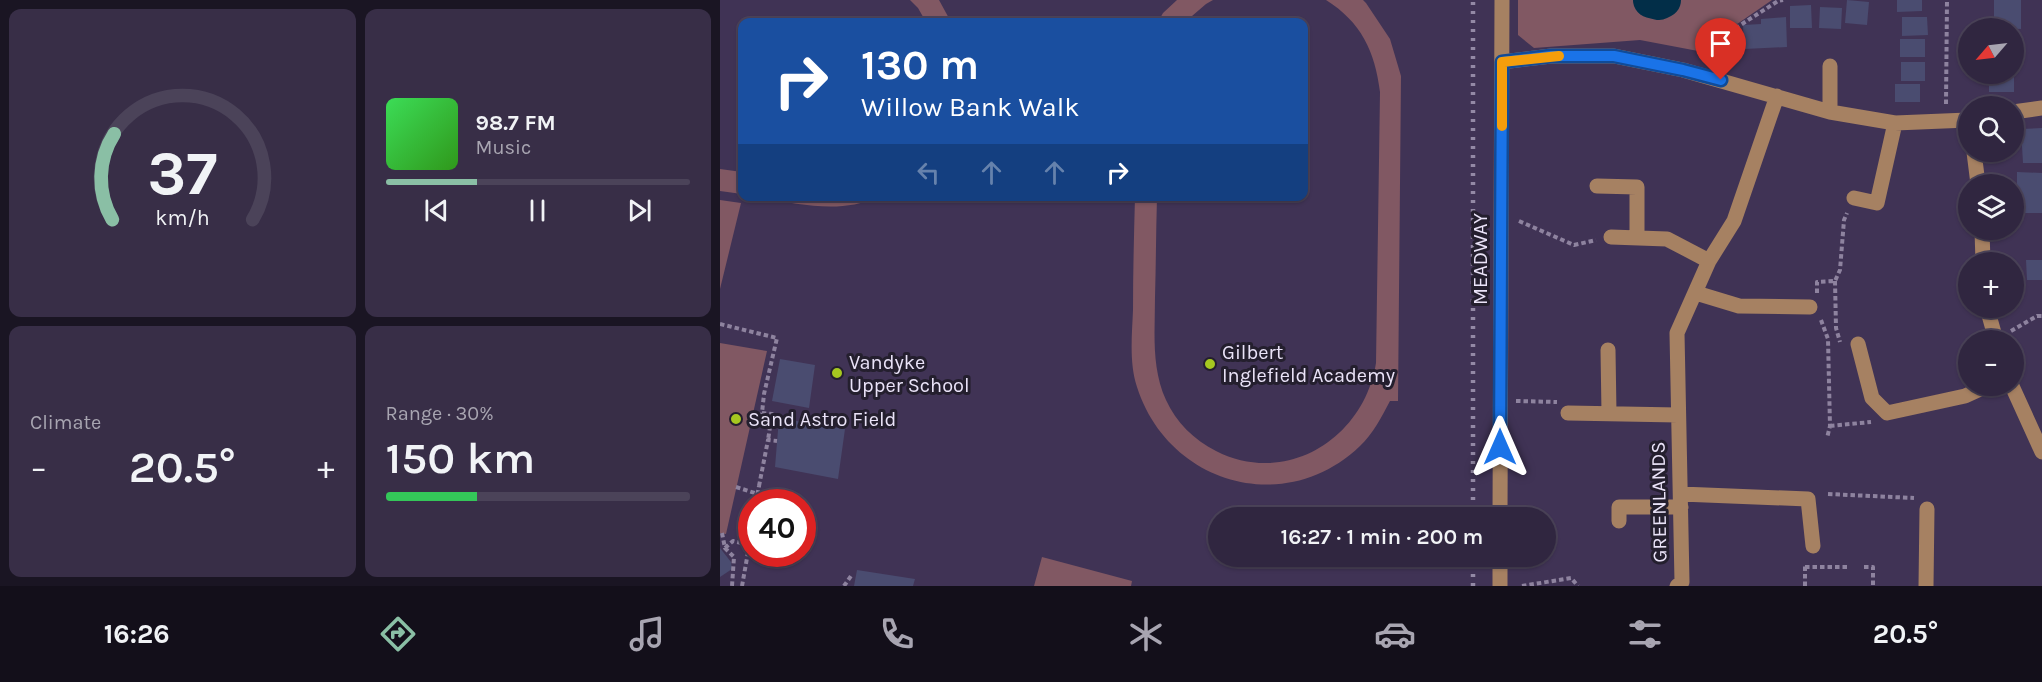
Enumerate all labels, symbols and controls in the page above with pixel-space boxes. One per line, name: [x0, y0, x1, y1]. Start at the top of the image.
pin: [1695, 18, 1746, 80]
north arrow: [1958, 18, 2024, 84]
map controls: [1958, 18, 2024, 396]
icon: arrive: [1704, 27, 1737, 60]
text: 130 m: [861, 40, 979, 90]
icon: right: [762, 42, 840, 120]
text: Willow Bank Walk: [861, 91, 1080, 123]
button: search: [1958, 96, 2024, 162]
text: 98.7 FM: [476, 110, 556, 136]
text: Music: [476, 136, 531, 159]
text: 37: [147, 137, 217, 210]
icon: left: [912, 156, 945, 189]
icon: ahead: [975, 156, 1008, 189]
icon: ahead: [1038, 156, 1071, 189]
icon: right: [1101, 156, 1134, 189]
button: layers: [1958, 174, 2024, 240]
icon: previous: [420, 194, 453, 227]
icon: pause: [521, 194, 554, 227]
icon: next: [623, 194, 656, 227]
text: km/h: [155, 205, 209, 230]
street label: MEADWAY: [1469, 213, 1492, 305]
button: +: [1958, 252, 2024, 318]
button: −: [1958, 330, 2024, 396]
place label: Gilbert Inglefield Academy: [1222, 341, 1395, 387]
place label: Vandyke Upper School: [849, 351, 970, 397]
marker: Gilbert Inglefield Academy: [1203, 357, 1217, 371]
marker: Vandyke Upper School: [830, 366, 844, 380]
text: Range · 30%: [386, 402, 494, 425]
place label: Sand Astro Field: [748, 408, 896, 431]
text: Climate: [30, 411, 101, 434]
marker: Sand Astro Field: [729, 412, 743, 426]
position arrow: [1468, 415, 1532, 479]
text: 150 km: [386, 432, 535, 484]
text: 20.5°: [129, 441, 236, 493]
street label: GREENLANDS: [1646, 441, 1672, 563]
text: −: [30, 448, 47, 486]
text: +: [317, 448, 335, 486]
speed limit sign: 40: [738, 489, 816, 567]
text: 16:27 · 1 min · 200 m: [1281, 524, 1483, 550]
icon: directions: [377, 613, 419, 655]
icon: music: [626, 613, 668, 655]
icon: phone: [876, 613, 918, 655]
icon: climate: [1125, 613, 1167, 655]
icon: car: [1374, 613, 1416, 655]
icon: filters: [1624, 613, 1666, 655]
text: 16:26: [104, 618, 170, 650]
text: 20.5°: [1873, 618, 1938, 650]

